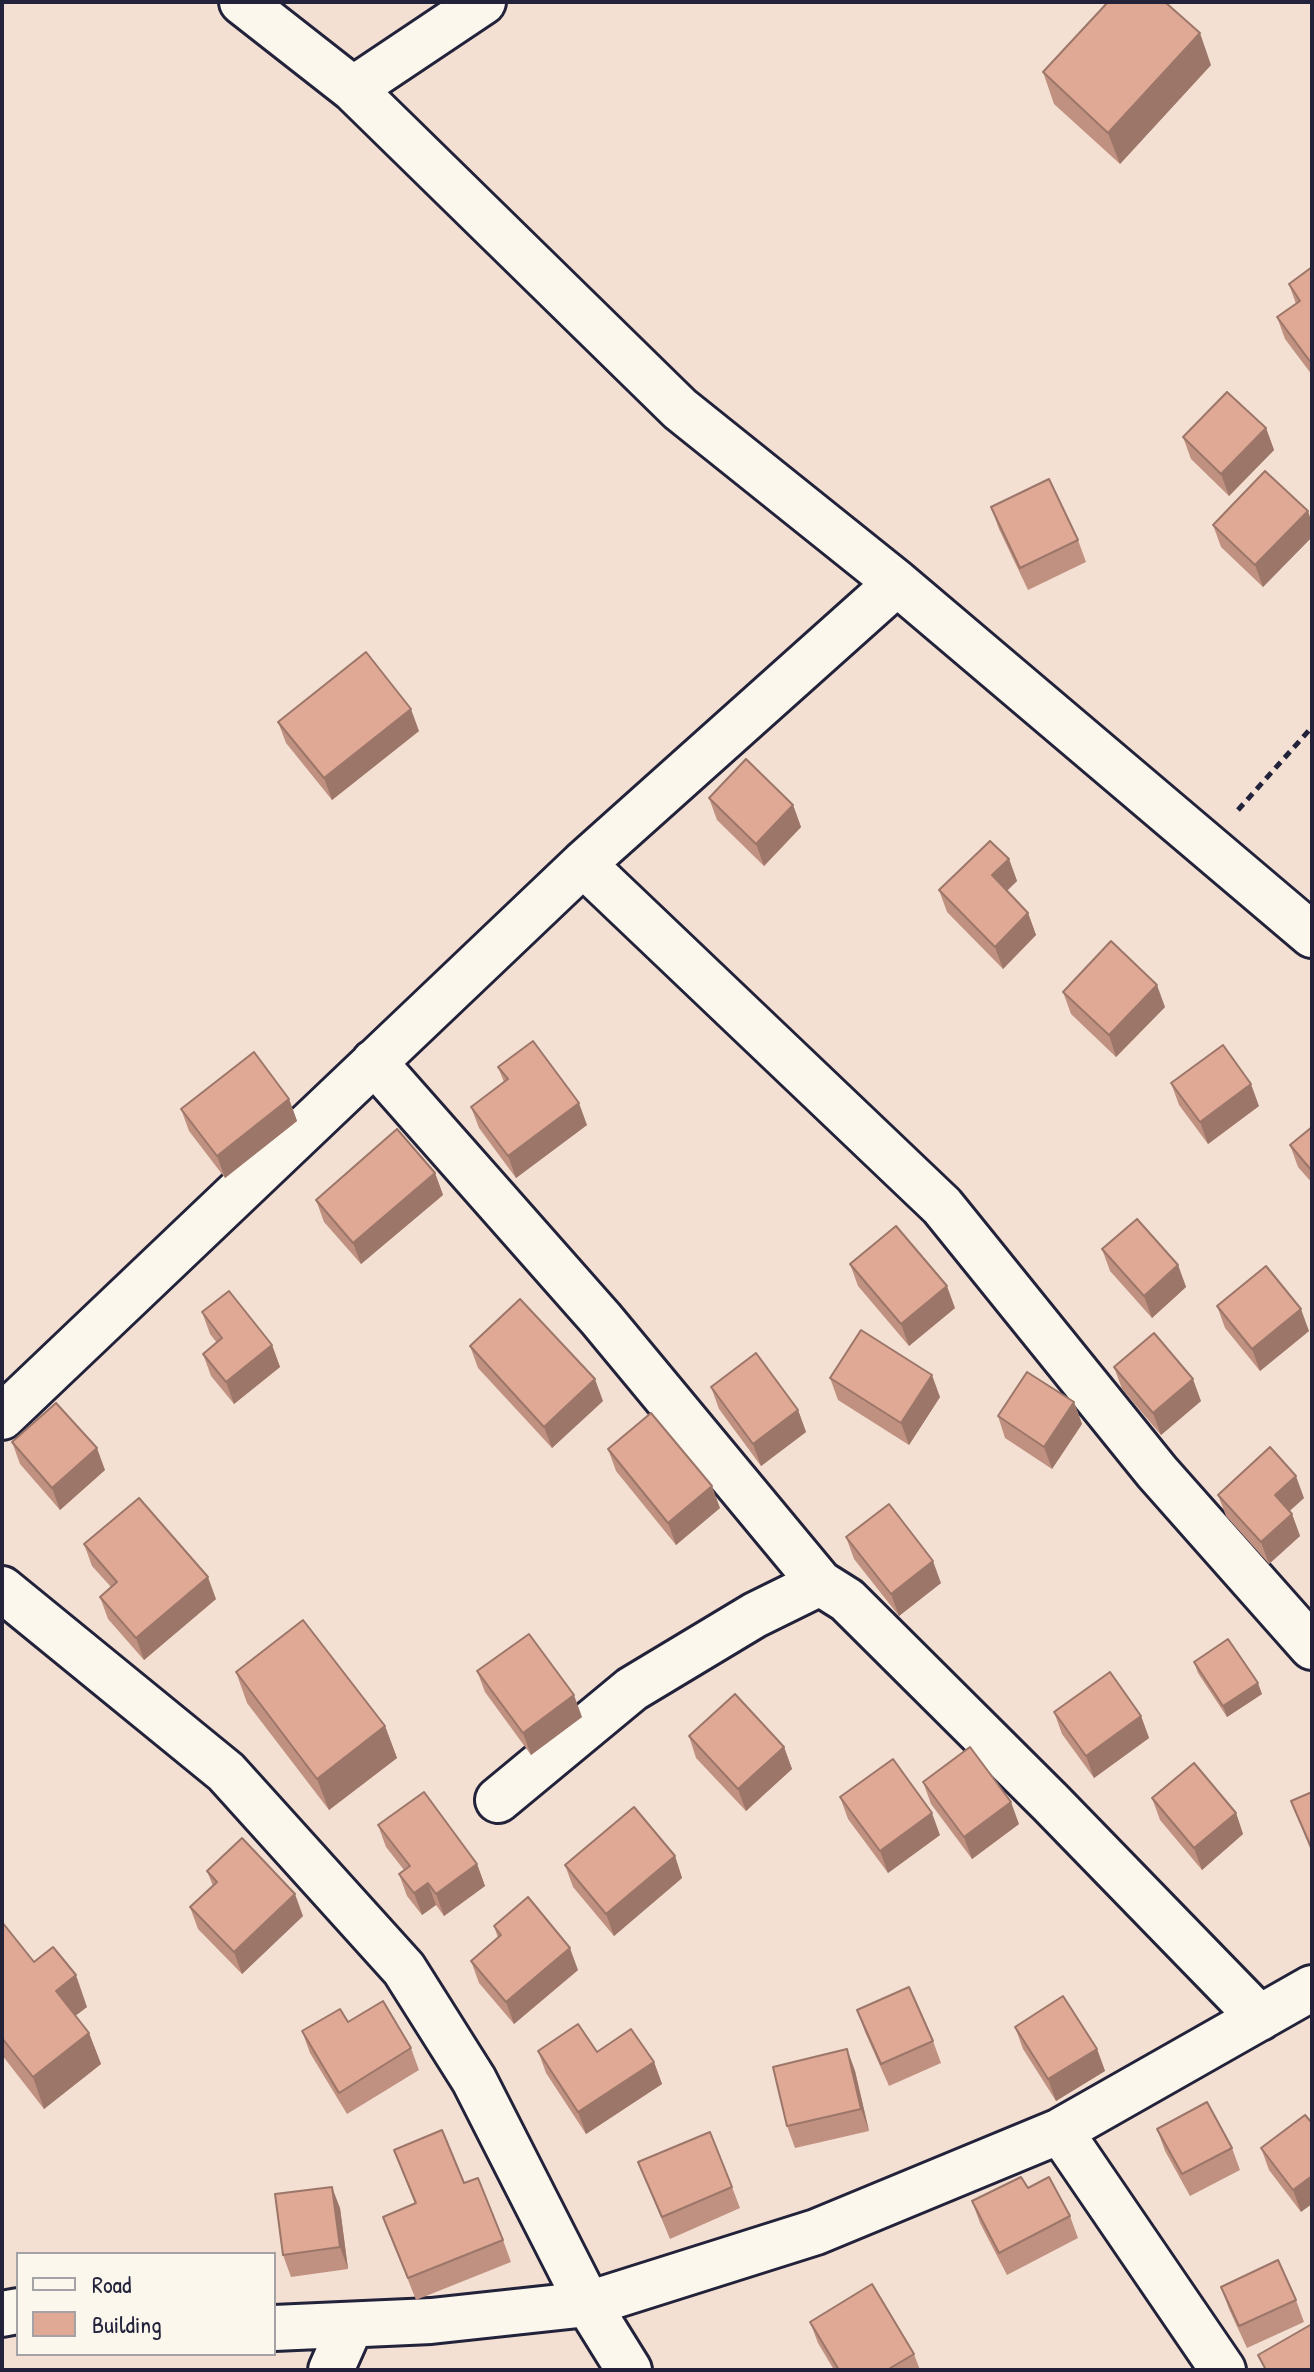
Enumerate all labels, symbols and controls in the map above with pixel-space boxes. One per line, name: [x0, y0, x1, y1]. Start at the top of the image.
legend: [16, 2252, 276, 2356]
text: Road: [92, 2268, 131, 2300]
text: Building: [92, 2308, 162, 2340]

